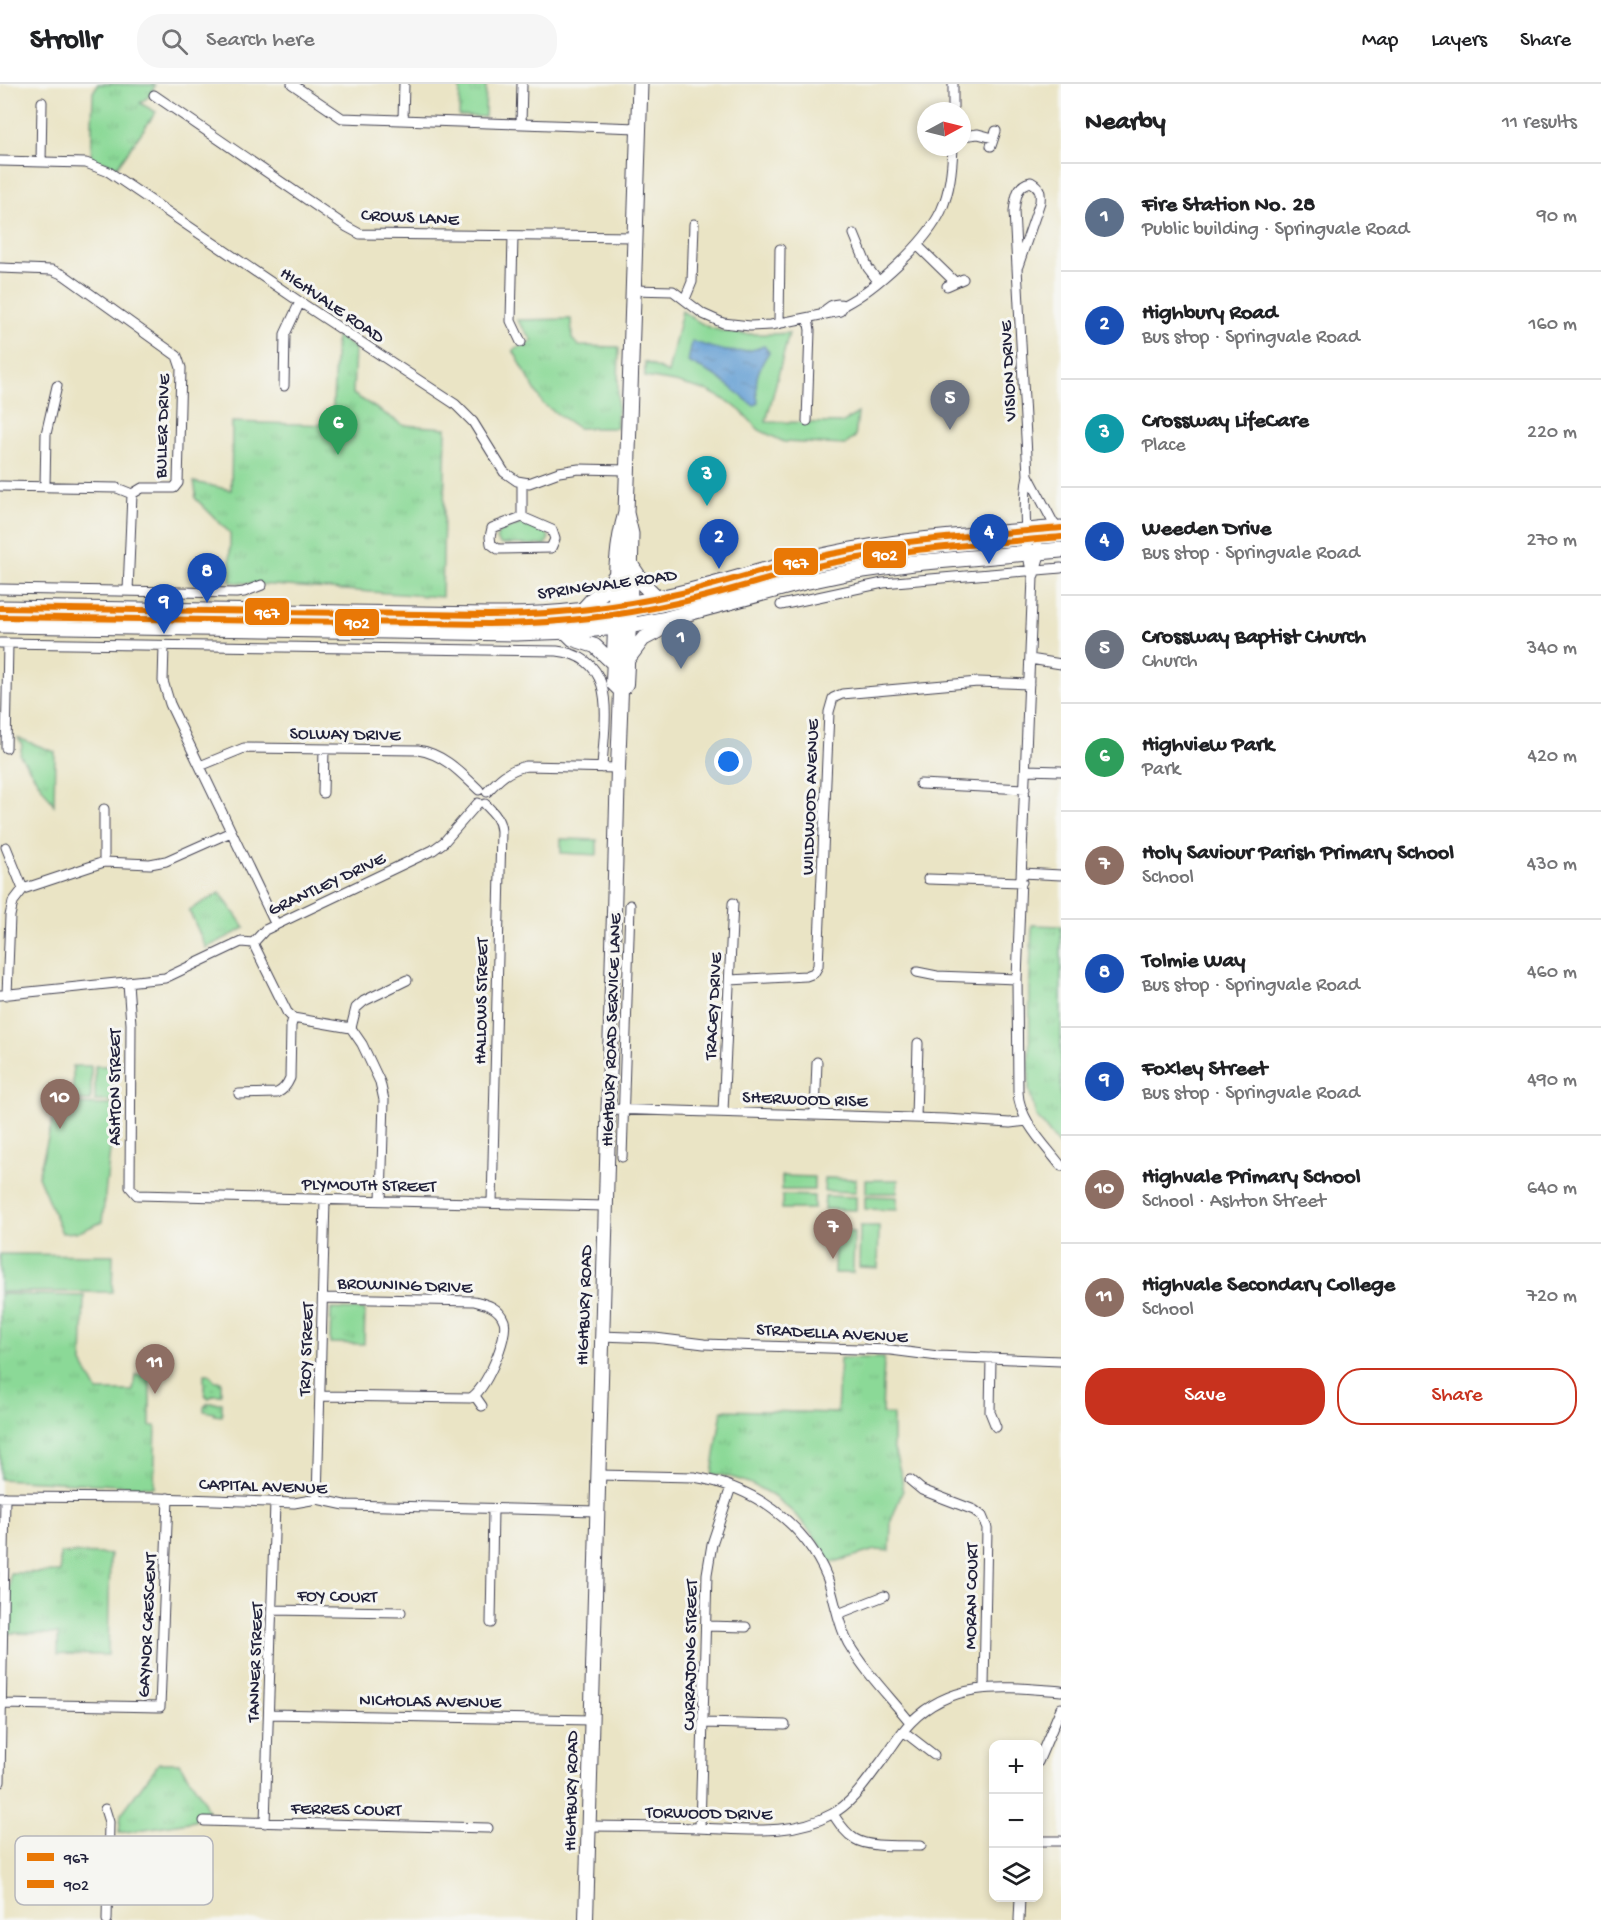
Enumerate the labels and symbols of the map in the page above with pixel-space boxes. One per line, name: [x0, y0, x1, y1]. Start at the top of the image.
north arrow: [917, 102, 971, 156]
street label: CROWS LANE: [360, 205, 460, 232]
street label: HIGHVALE ROAD: [275, 263, 388, 349]
street label: VISION DRIVE: [996, 319, 1023, 423]
street label: BULLER DRIVE: [151, 373, 176, 480]
pin: 5: [930, 380, 970, 430]
pin: 6: [318, 406, 358, 455]
pin: 3: [688, 456, 726, 506]
pin: 4: [970, 514, 1008, 564]
pin: 2: [700, 520, 738, 569]
line badge: 902: [862, 540, 907, 569]
line badge: 967: [773, 547, 819, 576]
text: 902: [872, 548, 898, 567]
pin: 8: [188, 554, 226, 603]
text: 967: [783, 556, 809, 575]
street label: SPRINGVALE ROAD: [536, 565, 679, 606]
pin: 9: [144, 584, 184, 634]
line badge: 967: [244, 597, 290, 626]
text: 967: [254, 606, 280, 625]
line badge: 902: [334, 608, 380, 637]
text: 902: [344, 616, 370, 635]
pin: 1: [662, 620, 700, 669]
street label: WILDWOOD AVENUE: [798, 718, 825, 875]
street label: SOLWAY DRIVE: [289, 724, 401, 747]
your location: [714, 747, 743, 776]
street label: GRANTLEY DRIVE: [265, 849, 390, 922]
street label: HIGHBURY ROAD SERVICE LANE: [598, 912, 627, 1147]
street label: HALLOWS STREET: [471, 936, 494, 1065]
street label: TRACEY DRIVE: [701, 951, 728, 1061]
street label: ASHTON STREET: [106, 1027, 127, 1146]
pin: 10: [40, 1080, 80, 1129]
street label: SHERWOOD RISE: [742, 1088, 869, 1113]
street label: PLYMOUTH STREET: [301, 1175, 437, 1198]
pin: 7: [814, 1210, 852, 1259]
street label: HIGHBURY ROAD: [573, 1244, 598, 1366]
street label: BROWNING DRIVE: [336, 1274, 473, 1299]
street label: TROY STREET: [295, 1301, 320, 1397]
street label: STRADELLA AVENUE: [756, 1320, 909, 1349]
pin: 11: [136, 1344, 174, 1394]
street label: CAPITAL AVENUE: [198, 1475, 328, 1500]
street label: MORAN COURT: [961, 1541, 984, 1650]
street label: GAYNOR CRESCENT: [134, 1551, 163, 1698]
street label: CURRAJONG STREET: [680, 1578, 703, 1731]
street label: FOY COURT: [296, 1586, 378, 1609]
street label: TANNER STREET: [244, 1601, 269, 1723]
street label: NICHOLAS AVENUE: [359, 1691, 502, 1714]
street label: HIGHBURY ROAD: [561, 1730, 584, 1851]
street label: FERRES COURT: [290, 1799, 402, 1822]
street label: TORWOOD DRIVE: [644, 1803, 773, 1826]
legend: [15, 1836, 213, 1905]
text: 967: [63, 1851, 89, 1870]
text: 902: [63, 1878, 89, 1897]

